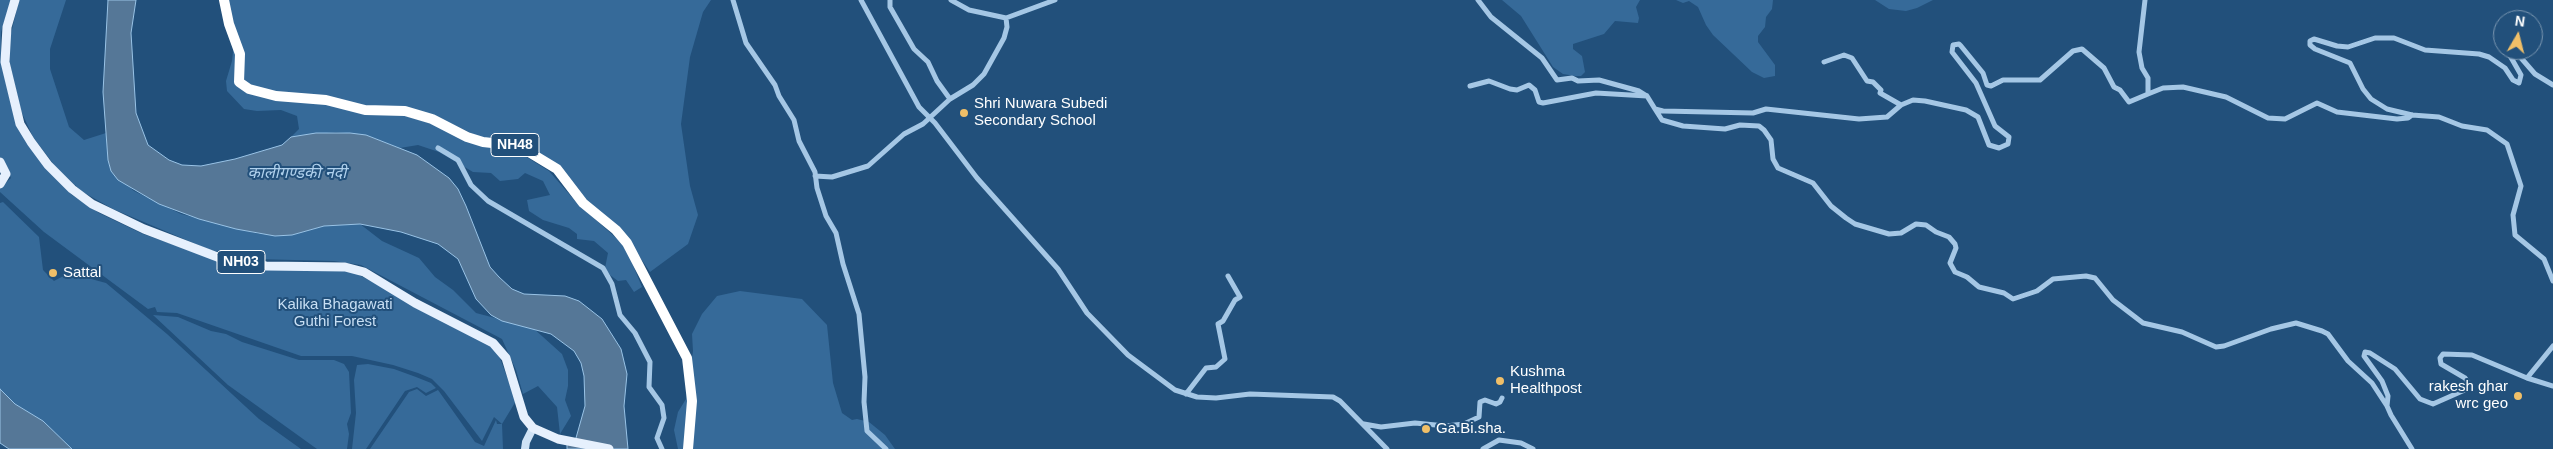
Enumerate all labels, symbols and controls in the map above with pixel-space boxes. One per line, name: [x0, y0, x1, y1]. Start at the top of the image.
north arrow: [2493, 10, 2543, 60]
text: N: [2514, 13, 2526, 30]
place label: Shri Nuwara Subedi Secondary School: [974, 95, 1107, 130]
marker: Shri Nuwara Subedi Secondary School: [958, 107, 970, 119]
road number: NH48: [491, 134, 539, 156]
water label: कालीगण्डकी नदी: [248, 164, 346, 184]
road number: NH03: [217, 250, 265, 274]
place label: Sattal: [63, 264, 101, 282]
marker: Sattal: [47, 267, 59, 279]
park label: Kalika Bhagawati Guthi Forest: [277, 296, 393, 331]
place label: Kushma Healthpost: [1510, 363, 1582, 398]
marker: Kushma Healthpost: [1494, 375, 1506, 387]
place label: rakesh ghar wrc geo: [2429, 378, 2508, 413]
marker: rakesh ghar wrc geo: [2512, 390, 2524, 402]
place label: Ga.Bi.sha.: [1436, 420, 1506, 438]
marker: Ga.Bi.sha.: [1420, 423, 1432, 435]

